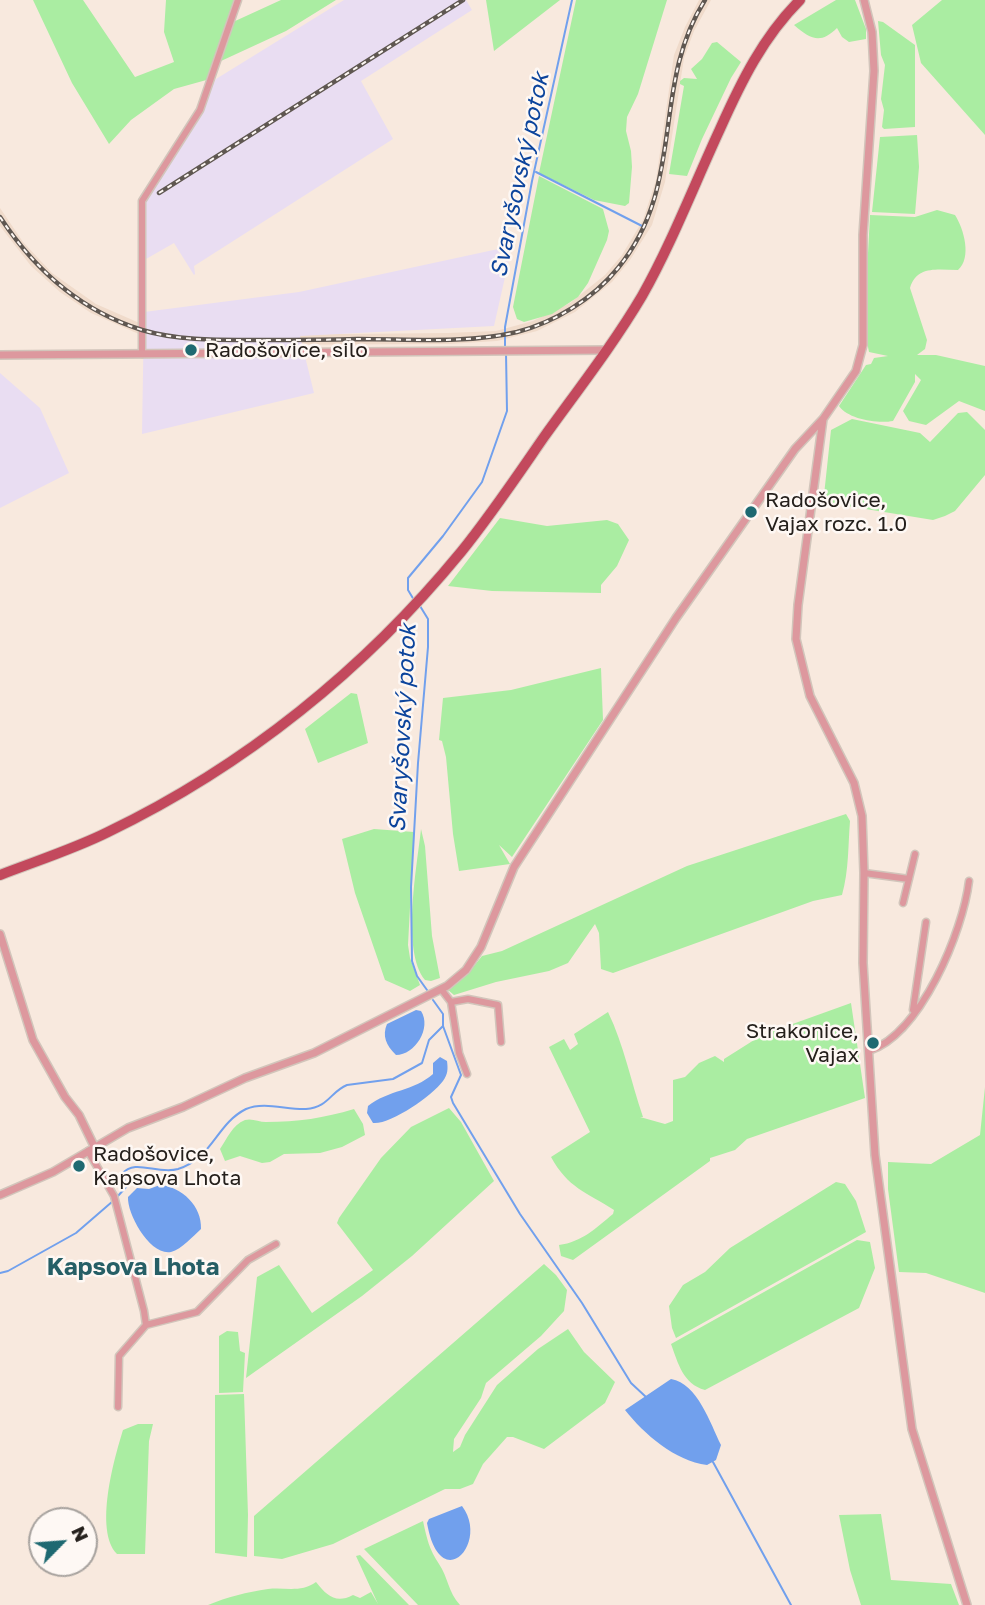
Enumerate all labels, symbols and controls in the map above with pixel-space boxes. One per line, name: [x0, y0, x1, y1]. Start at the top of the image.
water label: Svaryšovský potok: [485, 70, 555, 280]
place label: Radošovice, silo: [205, 337, 368, 363]
marker: Radošovice, silo: [183, 342, 199, 358]
place label: Radošovice, Vajax rozc. 1.0: [765, 487, 907, 537]
marker: Radošovice, Vajax rozc. 1.0: [743, 504, 759, 520]
water label: Svaryšovský potok: [384, 623, 422, 833]
place label: Strakonice, Vajax: [746, 1018, 859, 1068]
marker: Strakonice, Vajax: [865, 1035, 881, 1051]
place label: Radošovice, Kapsova Lhota: [93, 1141, 241, 1191]
marker: Radošovice, Kapsova Lhota: [71, 1158, 87, 1174]
district label: Kapsova Lhota: [47, 1253, 219, 1281]
north arrow: [28, 1507, 98, 1577]
text: N: [67, 1522, 94, 1545]

